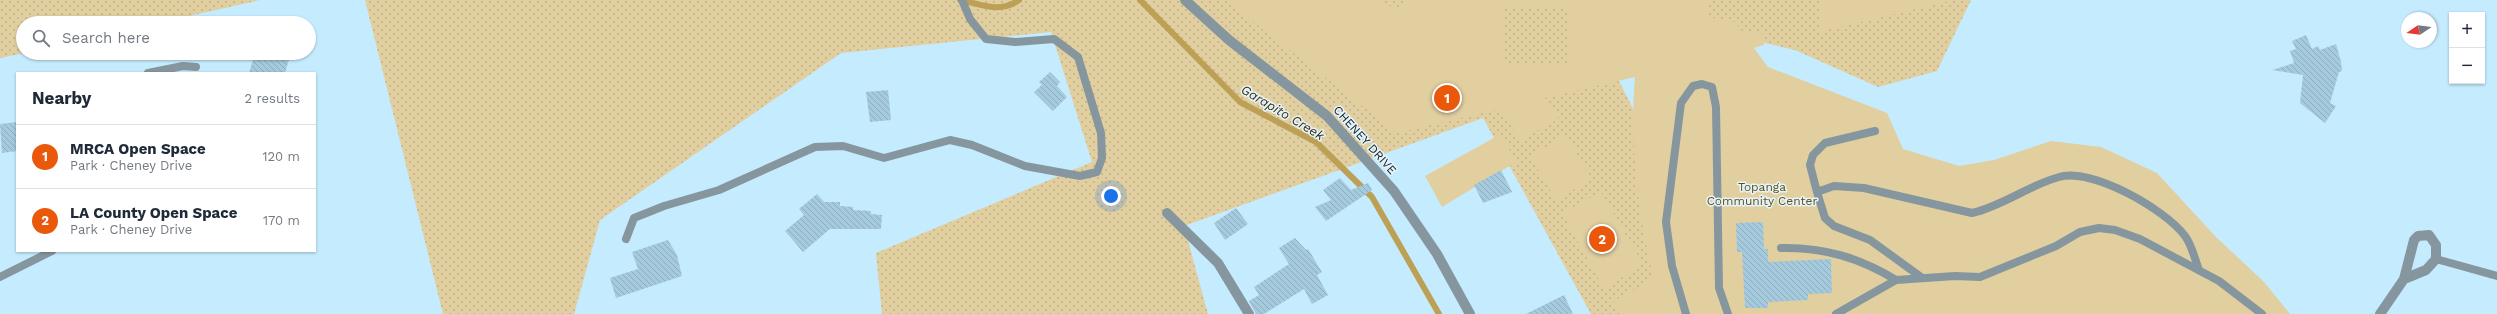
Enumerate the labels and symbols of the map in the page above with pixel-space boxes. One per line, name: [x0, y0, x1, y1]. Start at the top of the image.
north arrow: [2401, 12, 2437, 48]
water label: Garapito Creek: [1238, 82, 1328, 144]
pin: 1: [1434, 83, 1460, 113]
street label: CHENEY DRIVE: [1331, 103, 1400, 177]
park label: Topanga Community Center: [1707, 180, 1817, 208]
your location: [1101, 186, 1121, 206]
pin: 2: [1589, 224, 1615, 254]

